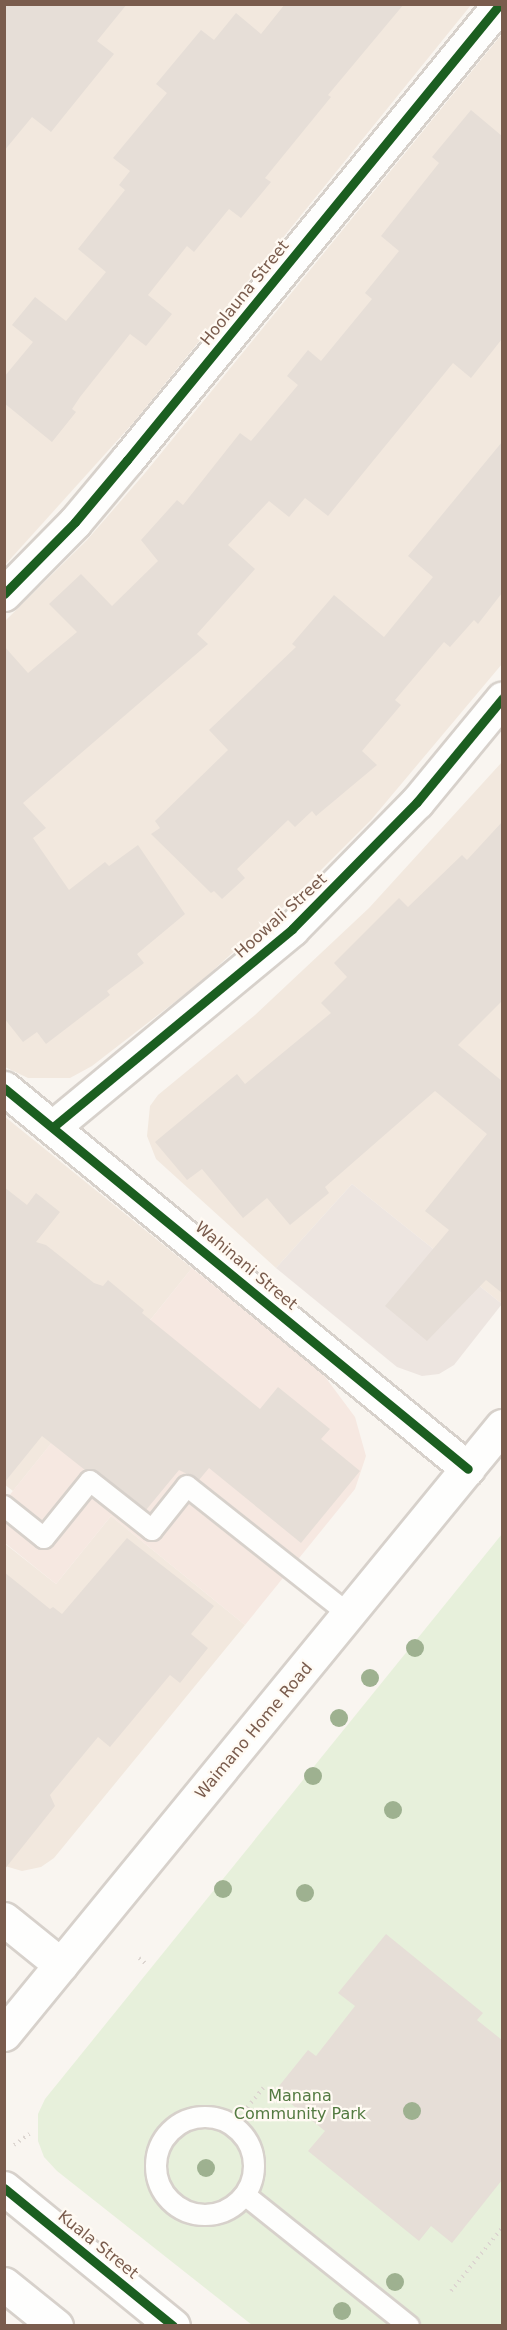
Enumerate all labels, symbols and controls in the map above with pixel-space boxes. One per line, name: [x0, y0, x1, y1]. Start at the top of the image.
street label: Hoolauna Street: [197, 237, 293, 349]
street label: Hoowali Street: [231, 870, 331, 962]
street label: Wahinani Street: [191, 1218, 301, 1314]
street label: Waimano Home Road: [191, 1659, 317, 1803]
park label: Manana Community Park: [234, 2086, 366, 2124]
street label: Kuala Street: [54, 2207, 142, 2283]

